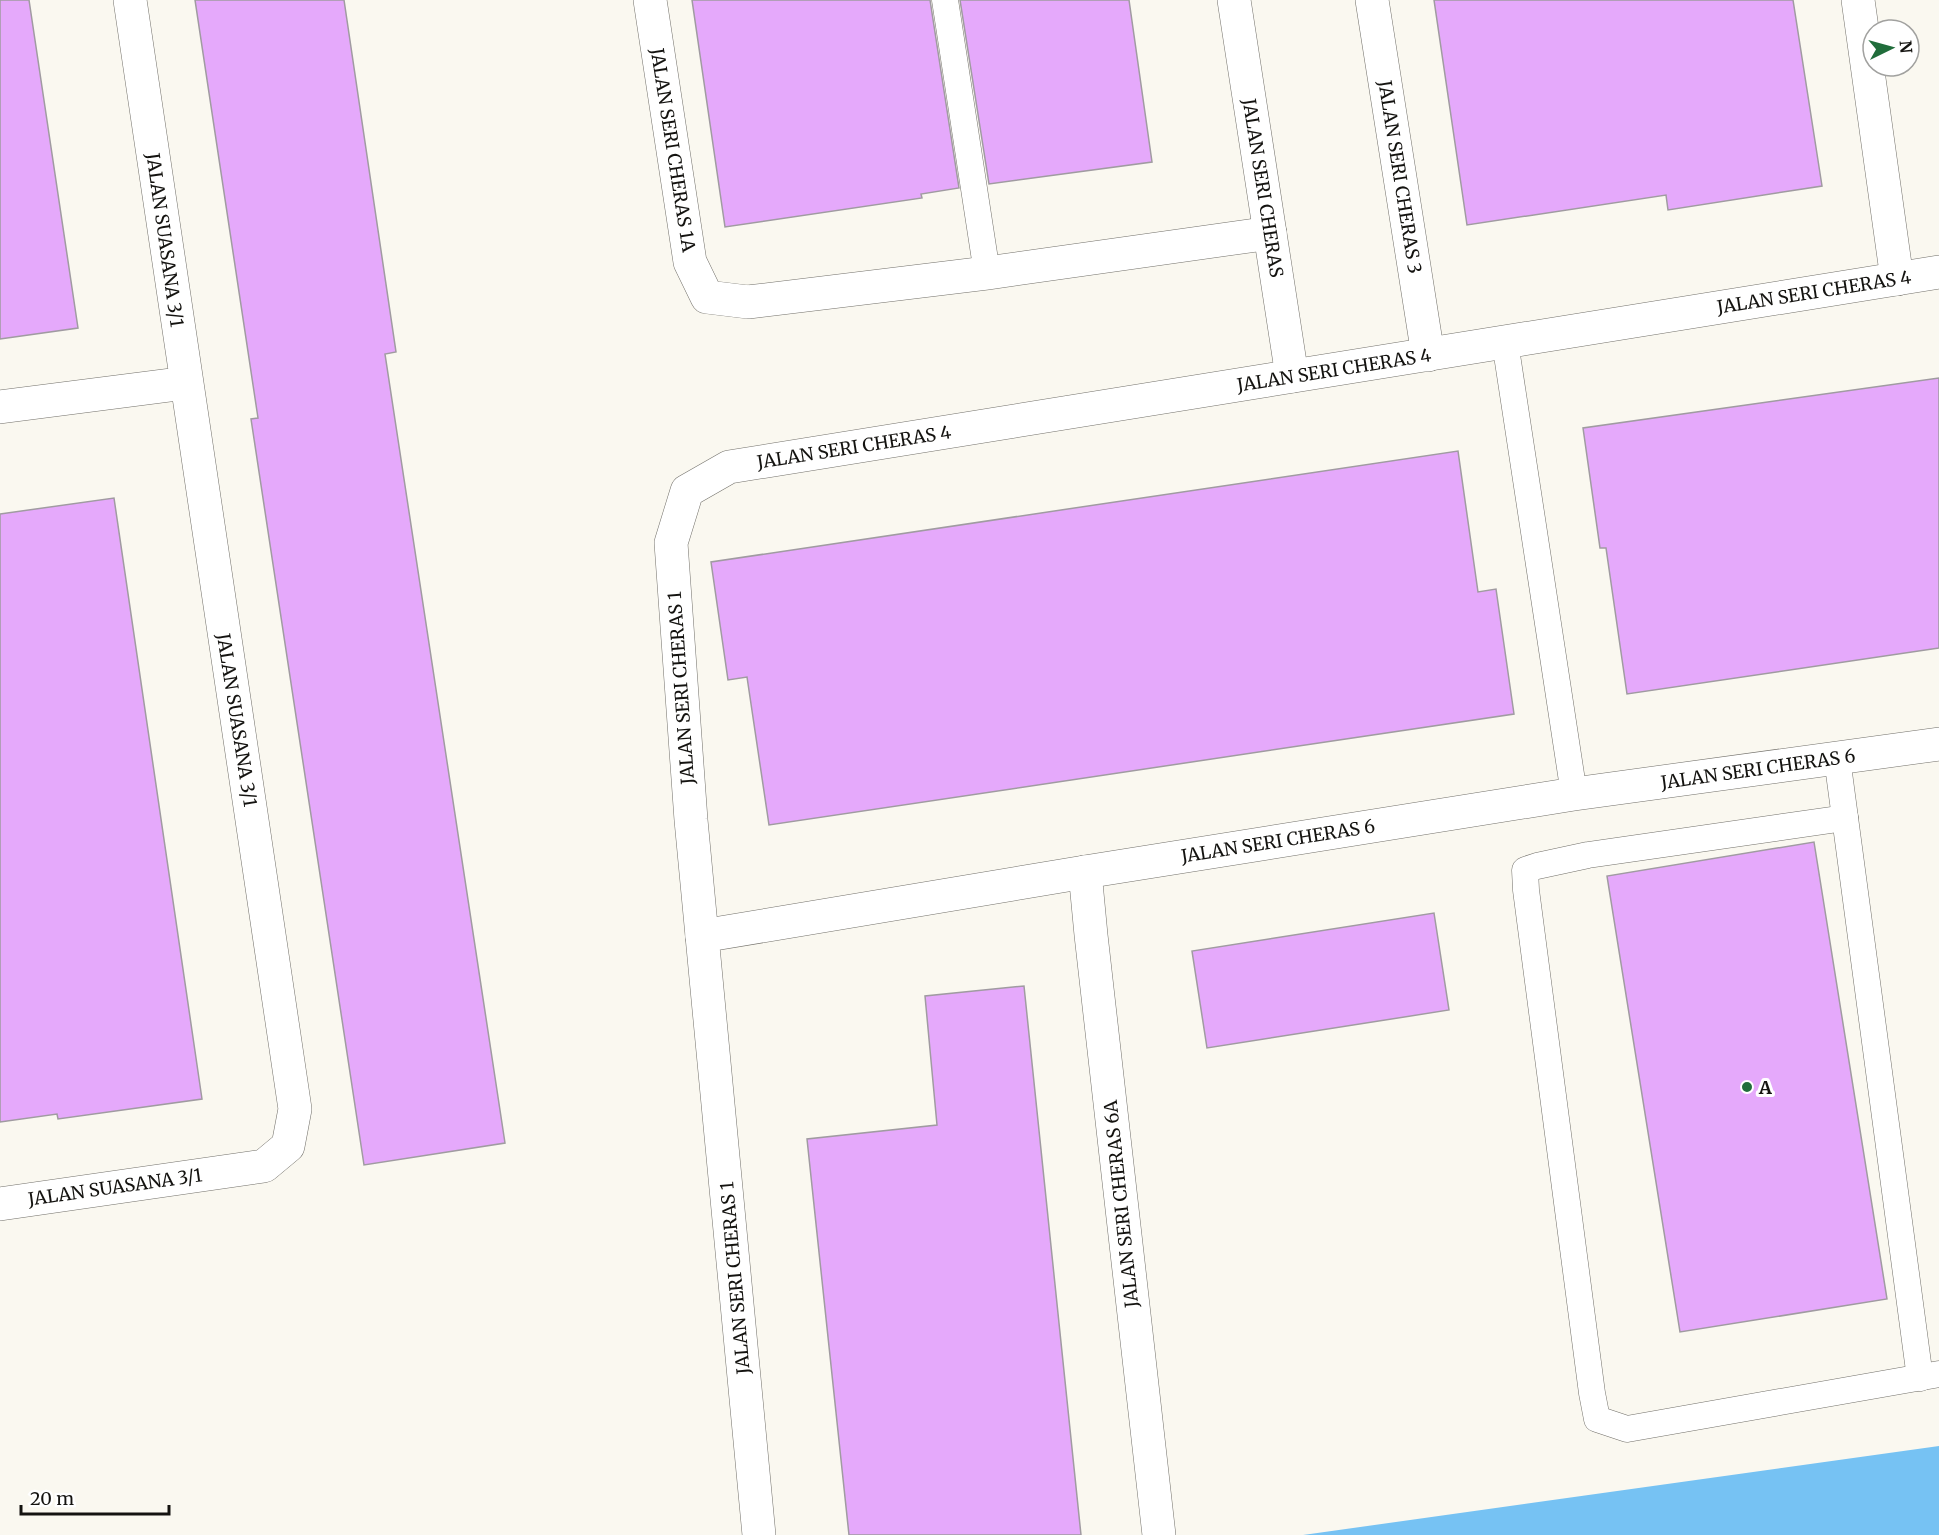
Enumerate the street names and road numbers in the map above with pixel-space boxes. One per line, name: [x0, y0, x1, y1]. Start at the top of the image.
street label: JALAN SERI CHERAS 1A: [645, 45, 701, 254]
street label: JALAN SERI CHERAS 3: [1373, 78, 1427, 275]
street label: JALAN SERI CHERAS: [1237, 96, 1289, 279]
street label: JALAN SUASANA 3/1: [141, 151, 189, 328]
street label: JALAN SERI CHERAS 4: [1714, 265, 1913, 319]
street label: JALAN SERI CHERAS 4: [1234, 343, 1433, 397]
street label: JALAN SERI CHERAS 4: [754, 420, 953, 474]
street label: JALAN SERI CHERAS 1: [663, 591, 699, 786]
street label: JALAN SUASANA 3/1: [212, 631, 262, 808]
street label: JALAN SERI CHERAS 6: [1658, 744, 1857, 794]
street label: JALAN SERI CHERAS 6: [1178, 814, 1377, 868]
street label: JALAN SERI CHERAS 6A: [1099, 1099, 1143, 1310]
street label: JALAN SUASANA 3/1: [26, 1163, 203, 1211]
street label: JALAN SERI CHERAS 1: [715, 1181, 755, 1376]

